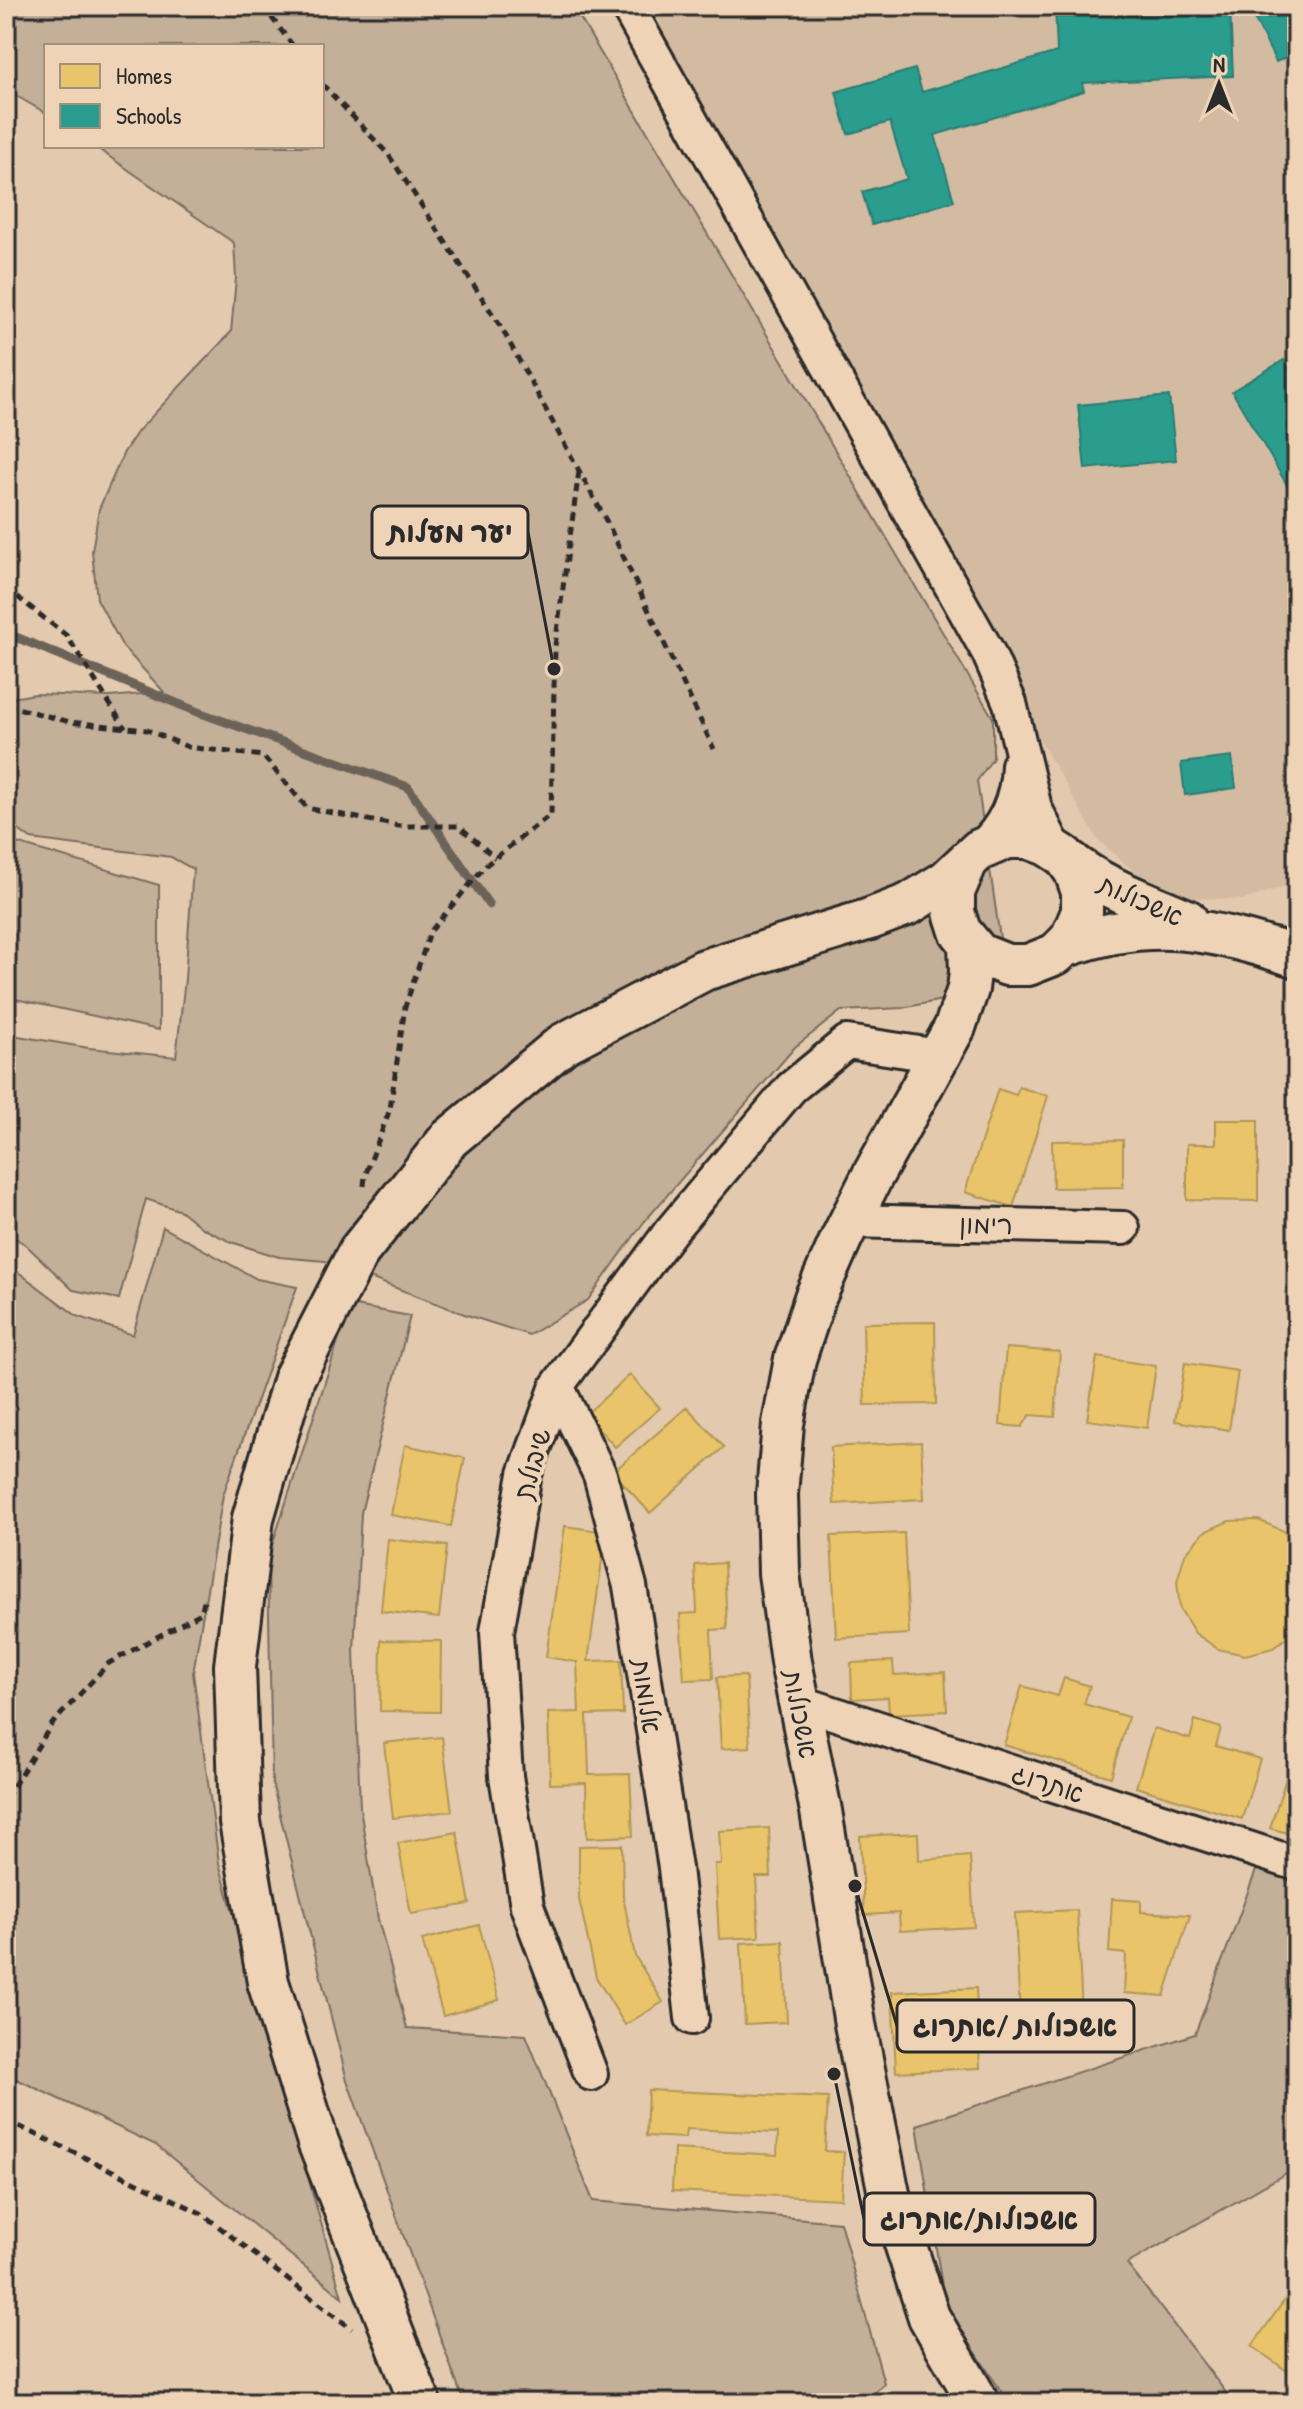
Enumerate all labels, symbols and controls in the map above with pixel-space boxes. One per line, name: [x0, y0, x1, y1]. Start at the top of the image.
legend: [44, 44, 324, 148]
north arrow: [1179, 44, 1259, 124]
text: N: [1213, 49, 1225, 79]
text: Homes: [116, 59, 172, 91]
text: Schools: [116, 99, 181, 131]
callout: יער מעלות: [372, 506, 528, 558]
text: יער מעלות: [385, 513, 512, 551]
street label: אשכולות: [1091, 865, 1189, 934]
street label: רימון: [959, 1206, 1013, 1242]
street label: שיבולת: [505, 1424, 559, 1504]
street label: אלומות: [624, 1654, 670, 1736]
street label: אשכולות: [775, 1665, 827, 1761]
street label: אתרוג: [1007, 1755, 1089, 1811]
callout: אשכולות /אתרוג: [897, 2000, 1134, 2052]
text: אשכולות /אתרוג: [912, 2007, 1118, 2045]
callout: אשכולות/אתרוג: [864, 2193, 1095, 2245]
text: אשכולות/אתרוג: [880, 2200, 1078, 2238]

